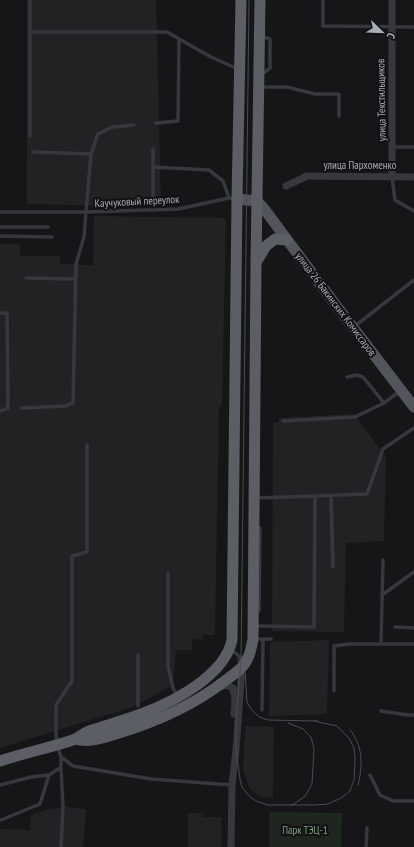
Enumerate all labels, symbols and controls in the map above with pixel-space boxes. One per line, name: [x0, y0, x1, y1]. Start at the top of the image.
north arrow: [362, 12, 402, 52]
text: С: [384, 31, 399, 41]
street label: улица Текстильщиков: [373, 58, 389, 141]
street label: улица Пархоменко: [324, 158, 397, 172]
street label: Каучуковый переулок: [94, 192, 180, 210]
street label: улица 26 Бакинских Комиссаров: [292, 249, 380, 359]
park label: Парк ТЭЦ-1: [282, 823, 328, 837]

